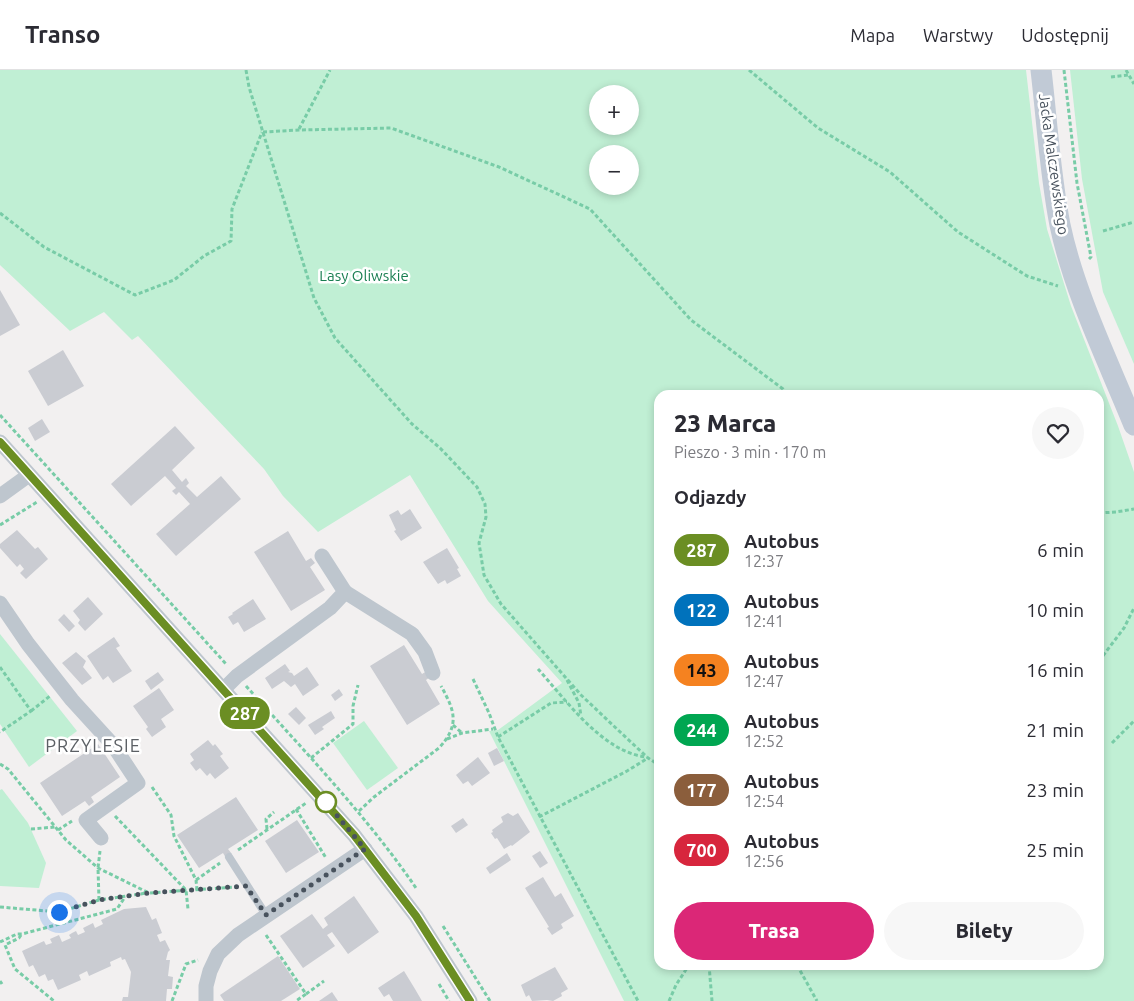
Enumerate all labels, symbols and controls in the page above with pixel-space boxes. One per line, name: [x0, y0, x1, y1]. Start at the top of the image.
text: Transo: [25, 21, 100, 48]
text: Mapa: [850, 25, 895, 45]
text: Warstwy: [923, 25, 993, 45]
text: Udostępnij: [1021, 25, 1109, 45]
map controls: [589, 85, 639, 195]
button: +: [589, 85, 639, 135]
street label: Jacka Malczewskiego: [1036, 92, 1072, 236]
button: −: [589, 145, 639, 195]
park label: Lasy Oliwskie: [319, 267, 409, 284]
button: heart: [1032, 407, 1084, 459]
text: 23 Marca: [674, 410, 776, 437]
text: Pieszo · 3 min · 170 m: [674, 443, 826, 461]
text: Odjazdy: [674, 486, 746, 508]
text: Autobus: [744, 530, 819, 552]
text: 6 min: [1037, 539, 1084, 561]
text: 287: [686, 540, 717, 560]
text: 12:37: [744, 552, 784, 570]
text: Autobus: [744, 590, 819, 612]
text: 10 min: [1026, 599, 1084, 621]
text: 122: [686, 600, 717, 620]
text: 12:41: [744, 612, 784, 630]
text: Autobus: [744, 650, 819, 672]
text: 16 min: [1026, 659, 1084, 681]
text: 143: [686, 660, 717, 680]
text: 12:47: [744, 672, 784, 690]
line badge: 287: [216, 697, 274, 729]
text: 287: [230, 703, 260, 723]
text: Autobus: [744, 710, 819, 732]
text: 21 min: [1026, 719, 1084, 741]
text: 244: [686, 720, 717, 740]
text: 12:52: [744, 732, 784, 750]
district label: PRZYLESIE: [45, 735, 141, 755]
text: Autobus: [744, 770, 819, 792]
text: 23 min: [1026, 779, 1084, 801]
text: 177: [686, 780, 717, 800]
unlabelled marker: [315, 791, 337, 813]
text: 12:54: [744, 792, 784, 810]
text: Autobus: [744, 830, 819, 852]
text: 25 min: [1026, 839, 1084, 861]
text: 700: [686, 840, 717, 860]
text: 12:56: [744, 852, 784, 870]
your location: [47, 900, 72, 925]
button: Trasa: [674, 902, 874, 960]
button: Bilety: [884, 902, 1084, 960]

